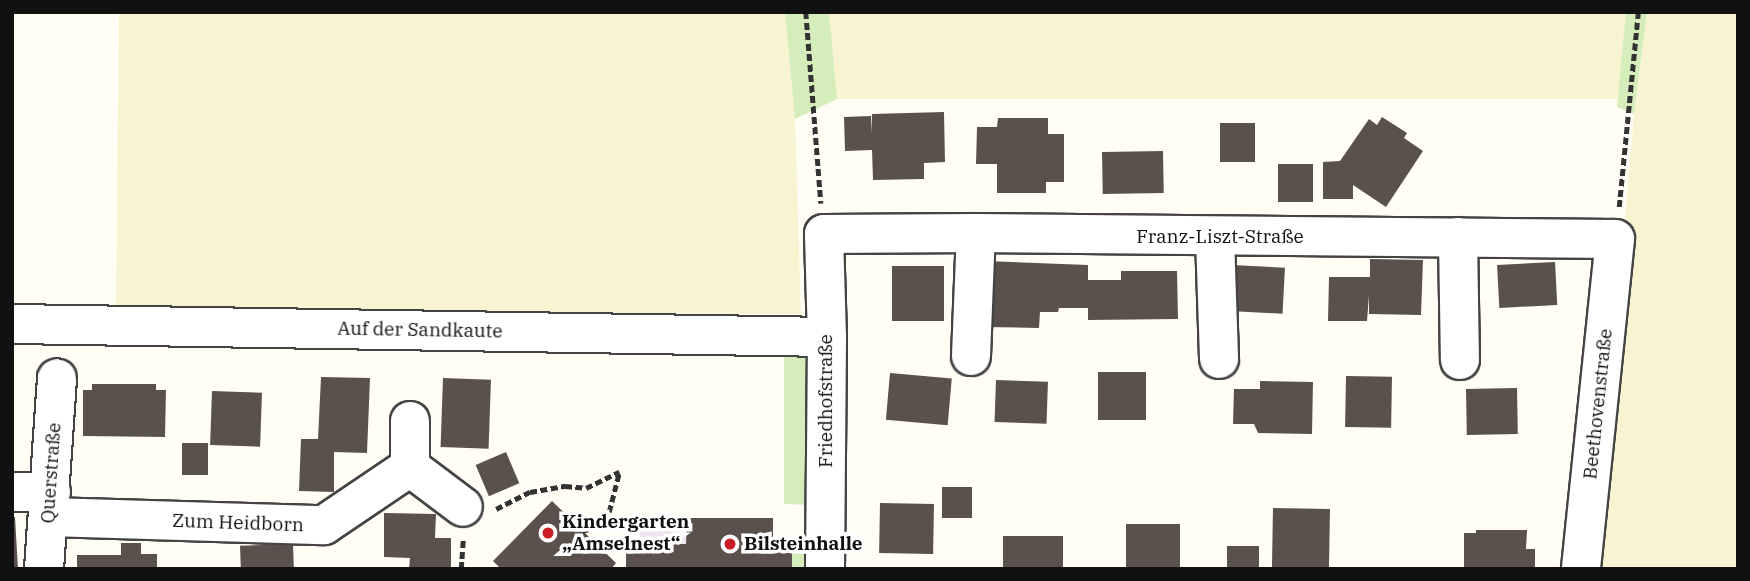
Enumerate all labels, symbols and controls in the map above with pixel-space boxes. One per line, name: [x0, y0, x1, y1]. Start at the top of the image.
street label: Franz-Liszt-Straße: [1136, 226, 1304, 248]
street label: Auf der Sandkaute: [337, 317, 503, 343]
street label: Beethovenstraße: [1579, 327, 1617, 481]
street label: Friedhofstraße: [815, 334, 837, 468]
street label: Querstraße: [36, 422, 66, 524]
street label: Zum Heidborn: [172, 509, 304, 537]
place label: Kindergarten „Amselnest“: [562, 511, 689, 555]
marker: Kindergarten „Amselnest“: [540, 525, 556, 541]
place label: Bilsteinhalle: [744, 533, 863, 555]
marker: Bilsteinhalle: [722, 536, 738, 552]

